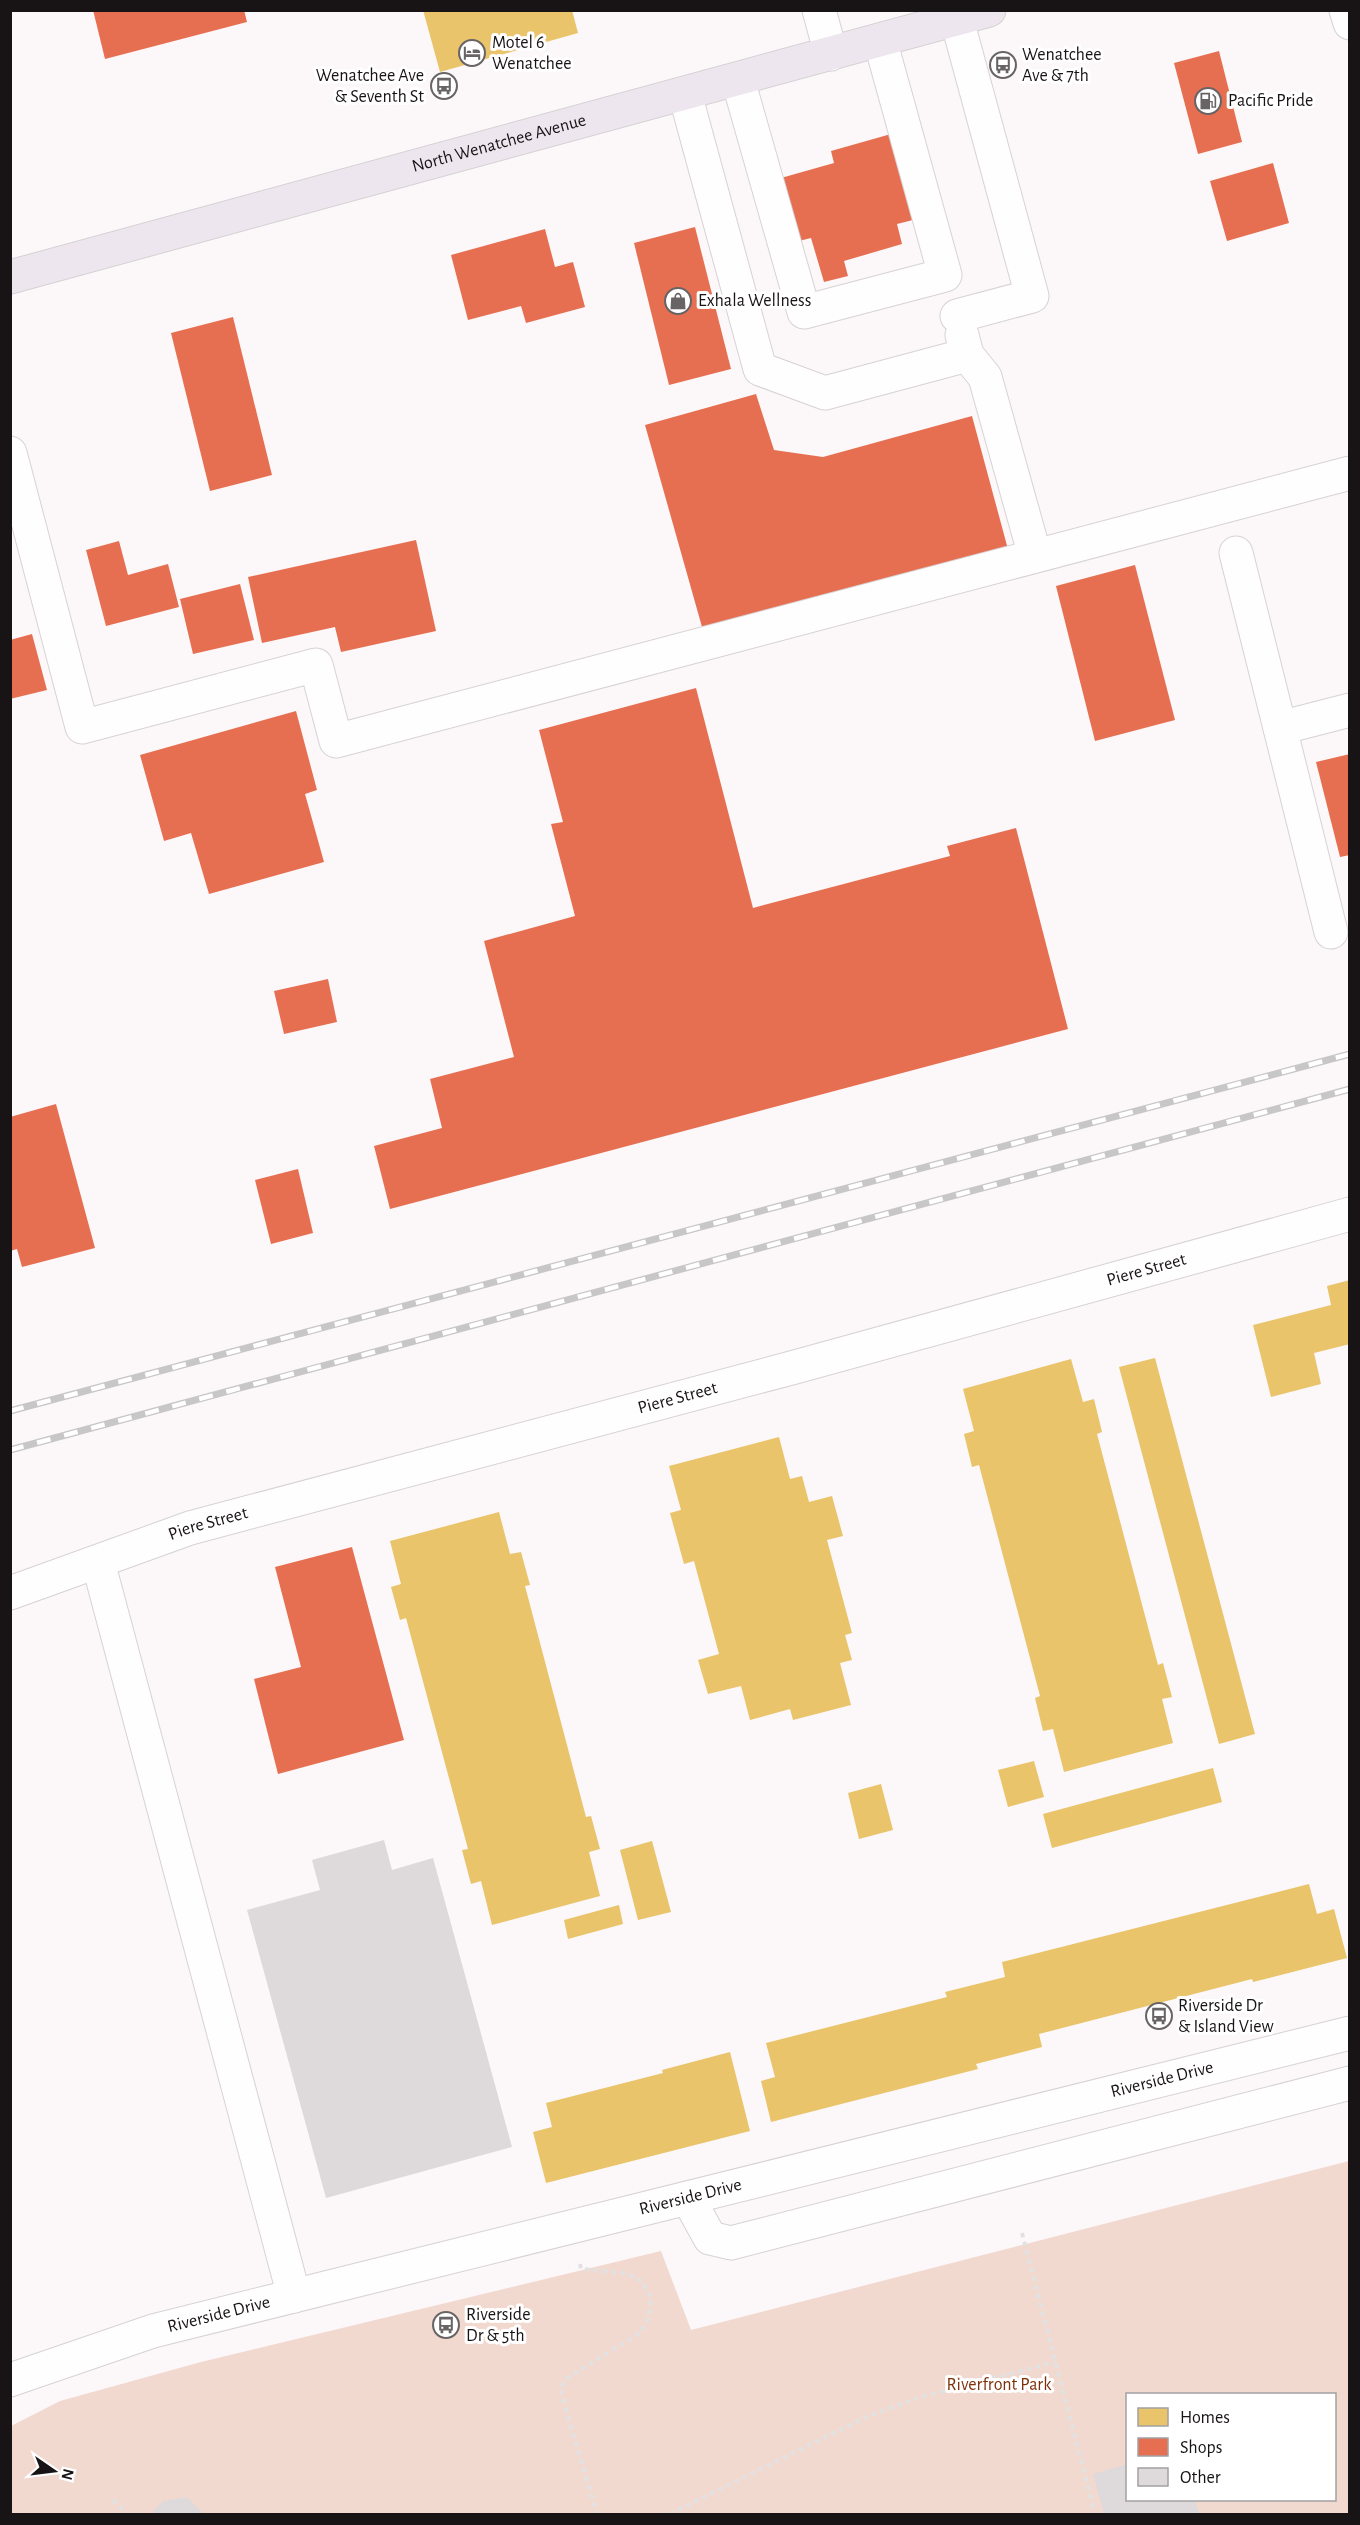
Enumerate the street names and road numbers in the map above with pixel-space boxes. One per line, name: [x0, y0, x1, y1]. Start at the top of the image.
street label: North Wenatchee Avenue: [410, 111, 588, 176]
street label: Piere Street: [1105, 1251, 1188, 1290]
street label: Piere Street: [636, 1379, 720, 1417]
street label: Piere Street: [166, 1504, 250, 1544]
street label: Riverside Drive: [1109, 2058, 1215, 2101]
street label: Riverside Drive: [637, 2176, 744, 2219]
street label: Riverside Drive: [166, 2293, 272, 2336]

